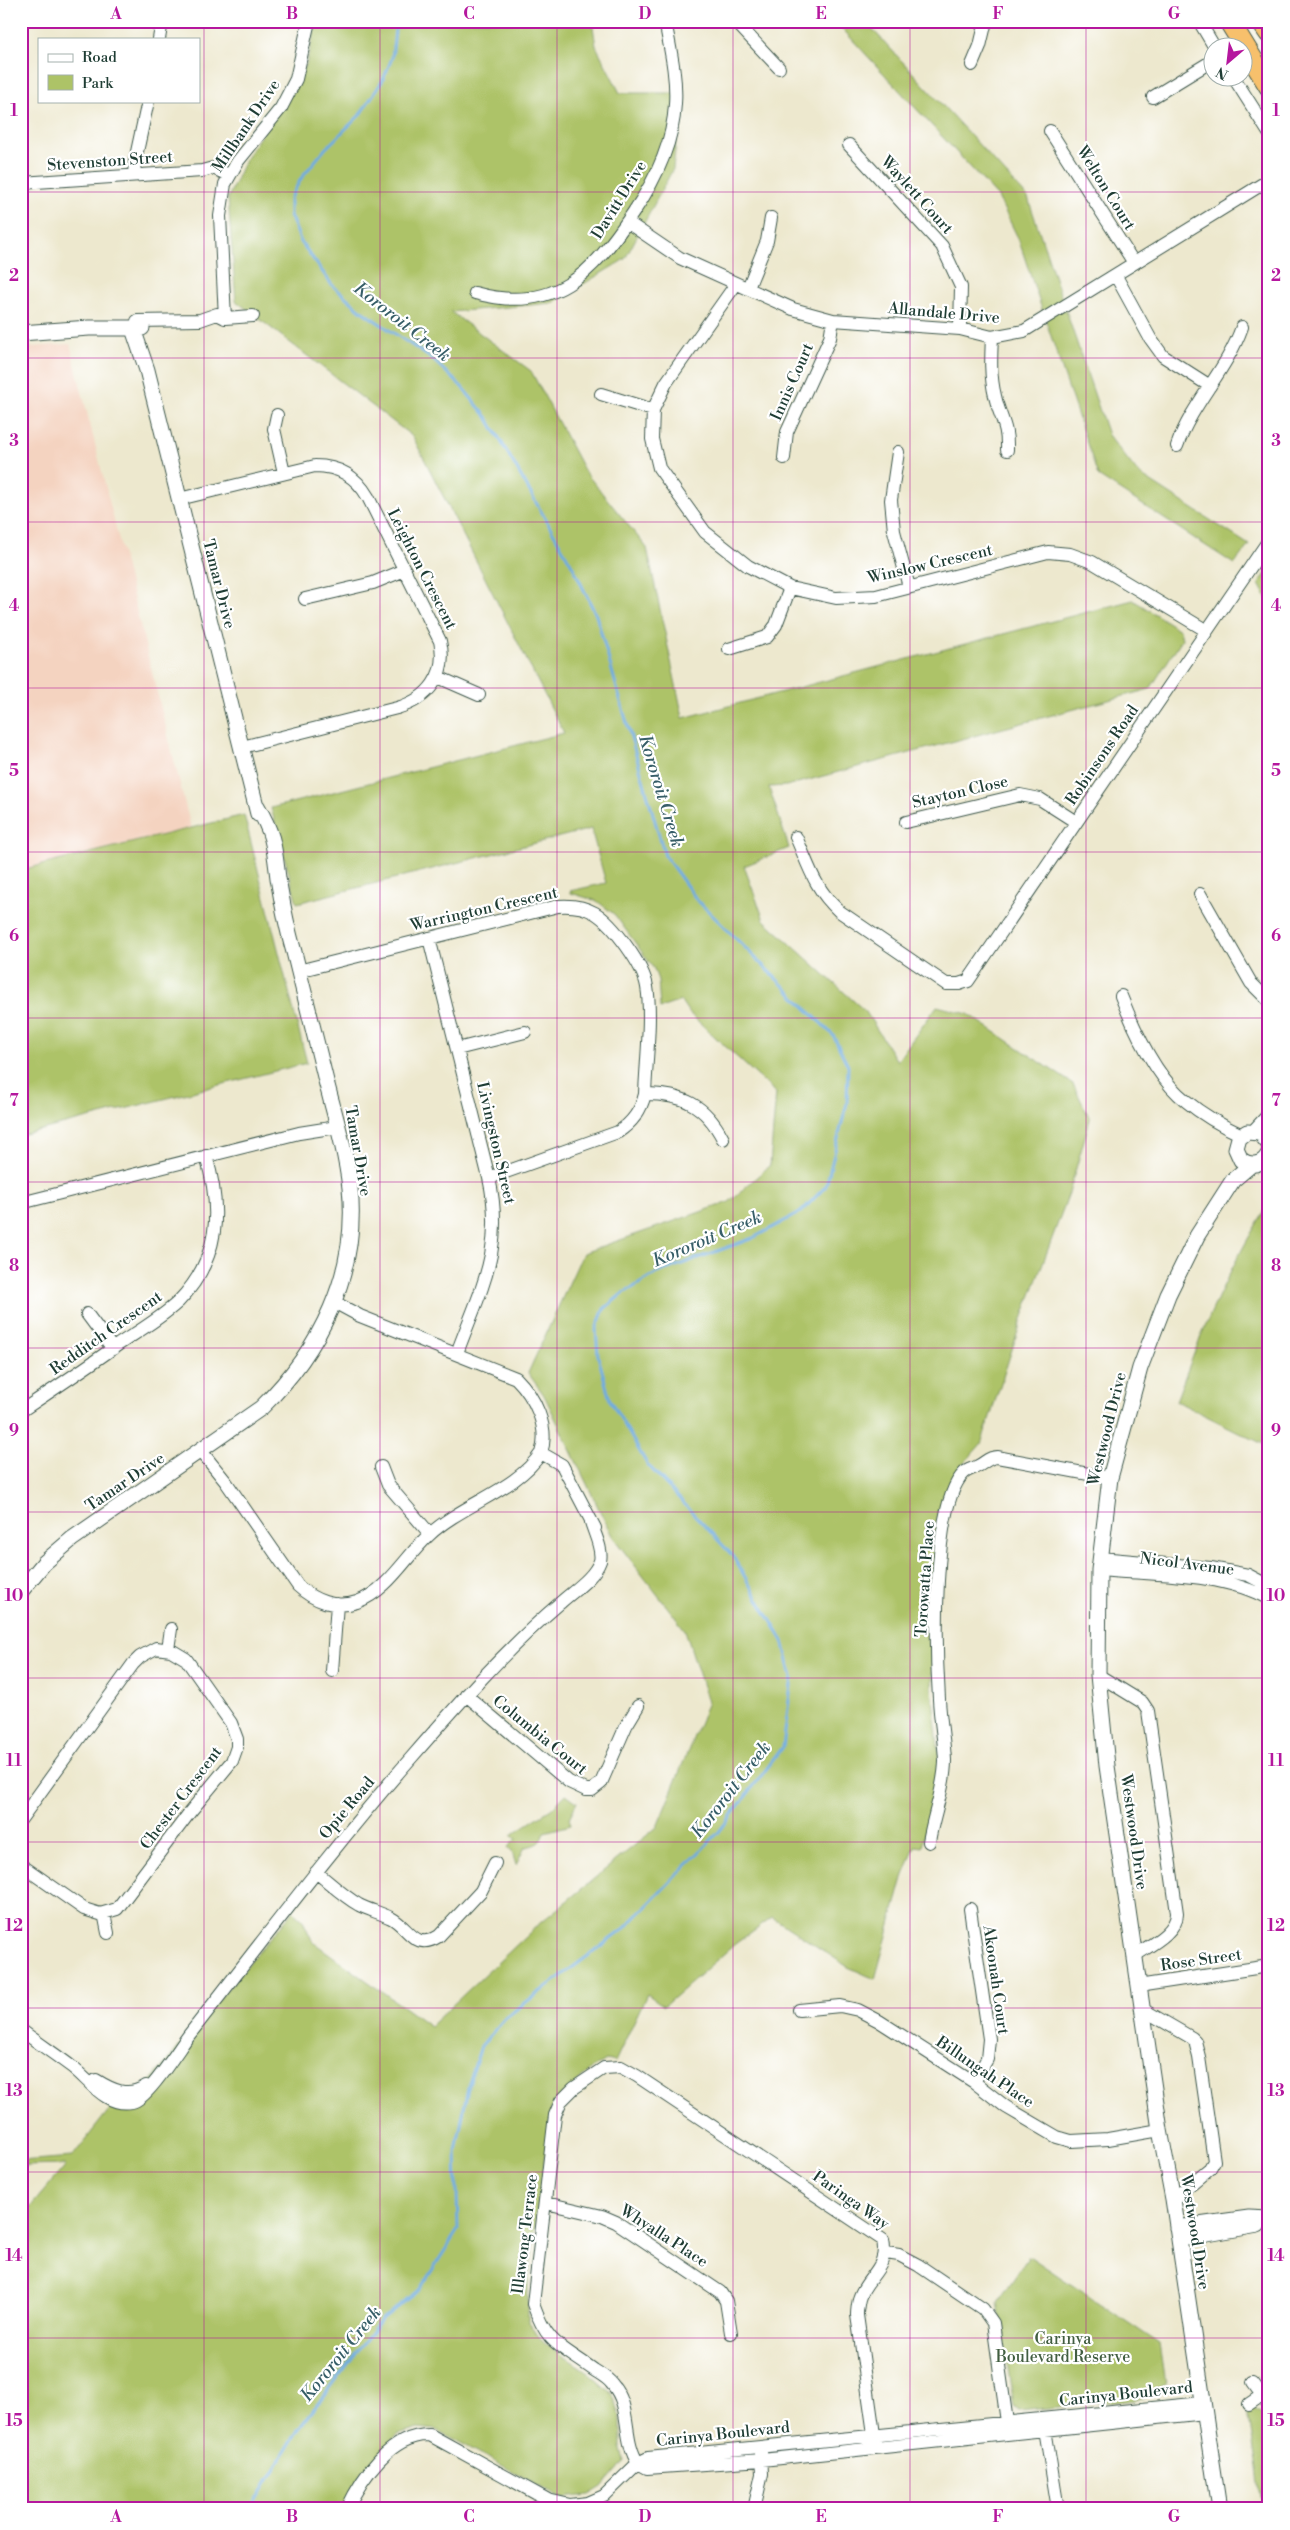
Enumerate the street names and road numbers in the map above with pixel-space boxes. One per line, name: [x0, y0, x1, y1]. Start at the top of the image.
street label: Millbank Drive: [208, 76, 284, 176]
street label: Welton Court: [1072, 141, 1140, 234]
street label: Stevenston Street: [46, 147, 174, 175]
street label: Waylett Court: [876, 151, 958, 239]
street label: Davitt Drive: [587, 157, 651, 243]
street label: Allandale Drive: [886, 298, 1001, 328]
street label: Innis Court: [766, 340, 818, 424]
street label: Leighton Crescent: [383, 505, 461, 633]
street label: Tamar Drive: [198, 537, 240, 631]
street label: Winslow Crescent: [865, 540, 995, 588]
street label: Robinsons Road: [1061, 701, 1143, 809]
street label: Stayton Close: [910, 771, 1010, 813]
street label: Warrington Crescent: [407, 882, 560, 936]
street label: Livingston Street: [472, 1080, 520, 1206]
street label: Tamar Drive: [340, 1104, 376, 1198]
street label: Redditch Crescent: [46, 1287, 166, 1379]
street label: Westwood Drive: [1083, 1370, 1131, 1489]
street label: Tamar Drive: [81, 1448, 169, 1516]
street label: Torowatta Place: [911, 1520, 939, 1638]
street label: Nicol Avenue: [1139, 1548, 1235, 1580]
street label: Columbia Court: [489, 1691, 592, 1779]
street label: Chester Crescent: [136, 1742, 226, 1853]
street label: Westwood Drive: [1116, 1772, 1152, 1891]
street label: Opie Road: [315, 1773, 379, 1843]
street label: Akoonah Court: [978, 1923, 1014, 2036]
street label: Rose Street: [1159, 1944, 1243, 1976]
street label: Billungah Place: [931, 2031, 1038, 2112]
street label: Paringa Way: [809, 2166, 893, 2234]
street label: Westwood Drive: [1176, 2172, 1214, 2291]
street label: Illawong Terrace: [508, 2173, 542, 2295]
street label: Whyalla Place: [616, 2200, 712, 2272]
street label: Carinya Boulevard: [1058, 2377, 1194, 2411]
street label: Carinya Boulevard: [655, 2417, 791, 2451]

